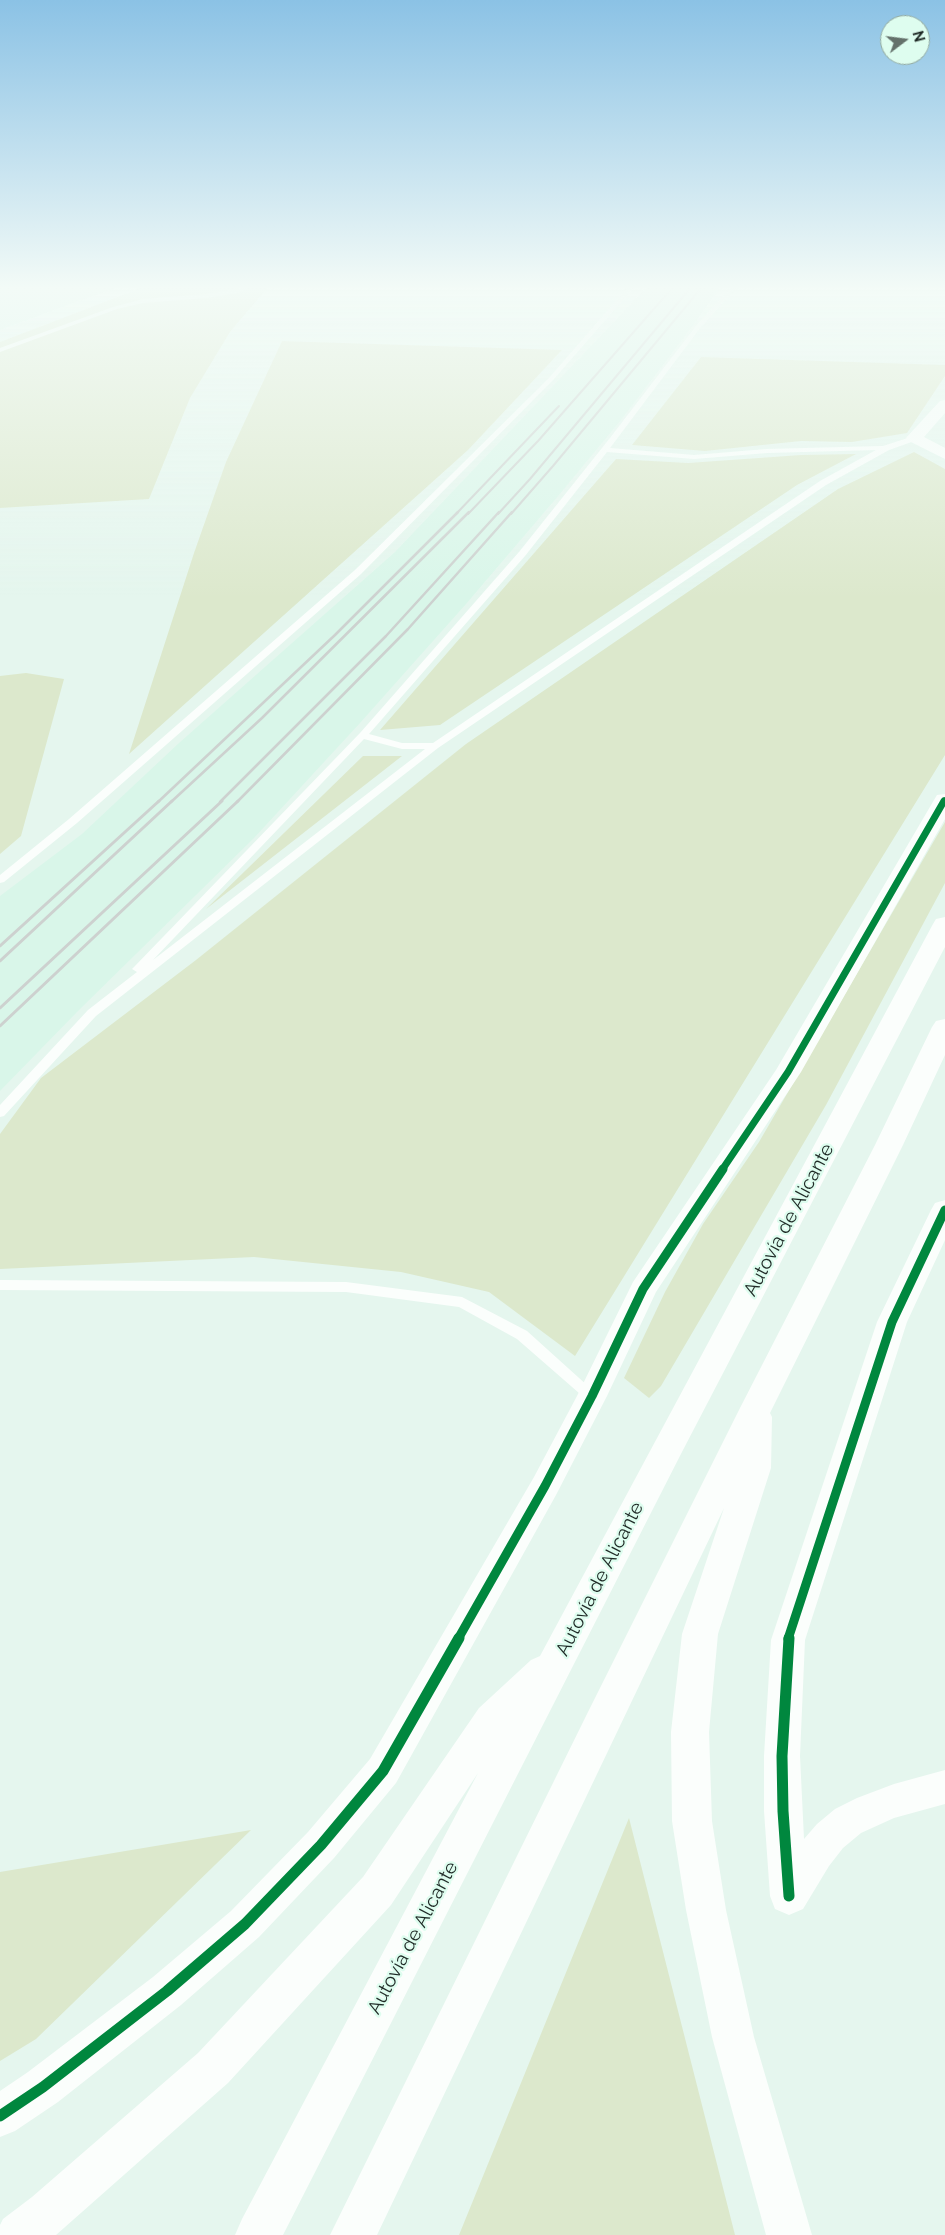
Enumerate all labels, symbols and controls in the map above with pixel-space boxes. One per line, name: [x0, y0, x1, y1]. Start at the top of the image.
north arrow: [880, 15, 930, 65]
text: N: [909, 29, 928, 44]
street label: Autovía de Alicante: [739, 1140, 839, 1300]
street label: Autovía de Alicante: [551, 1498, 649, 1660]
street label: Autovía de Alicante: [363, 1858, 463, 2018]

